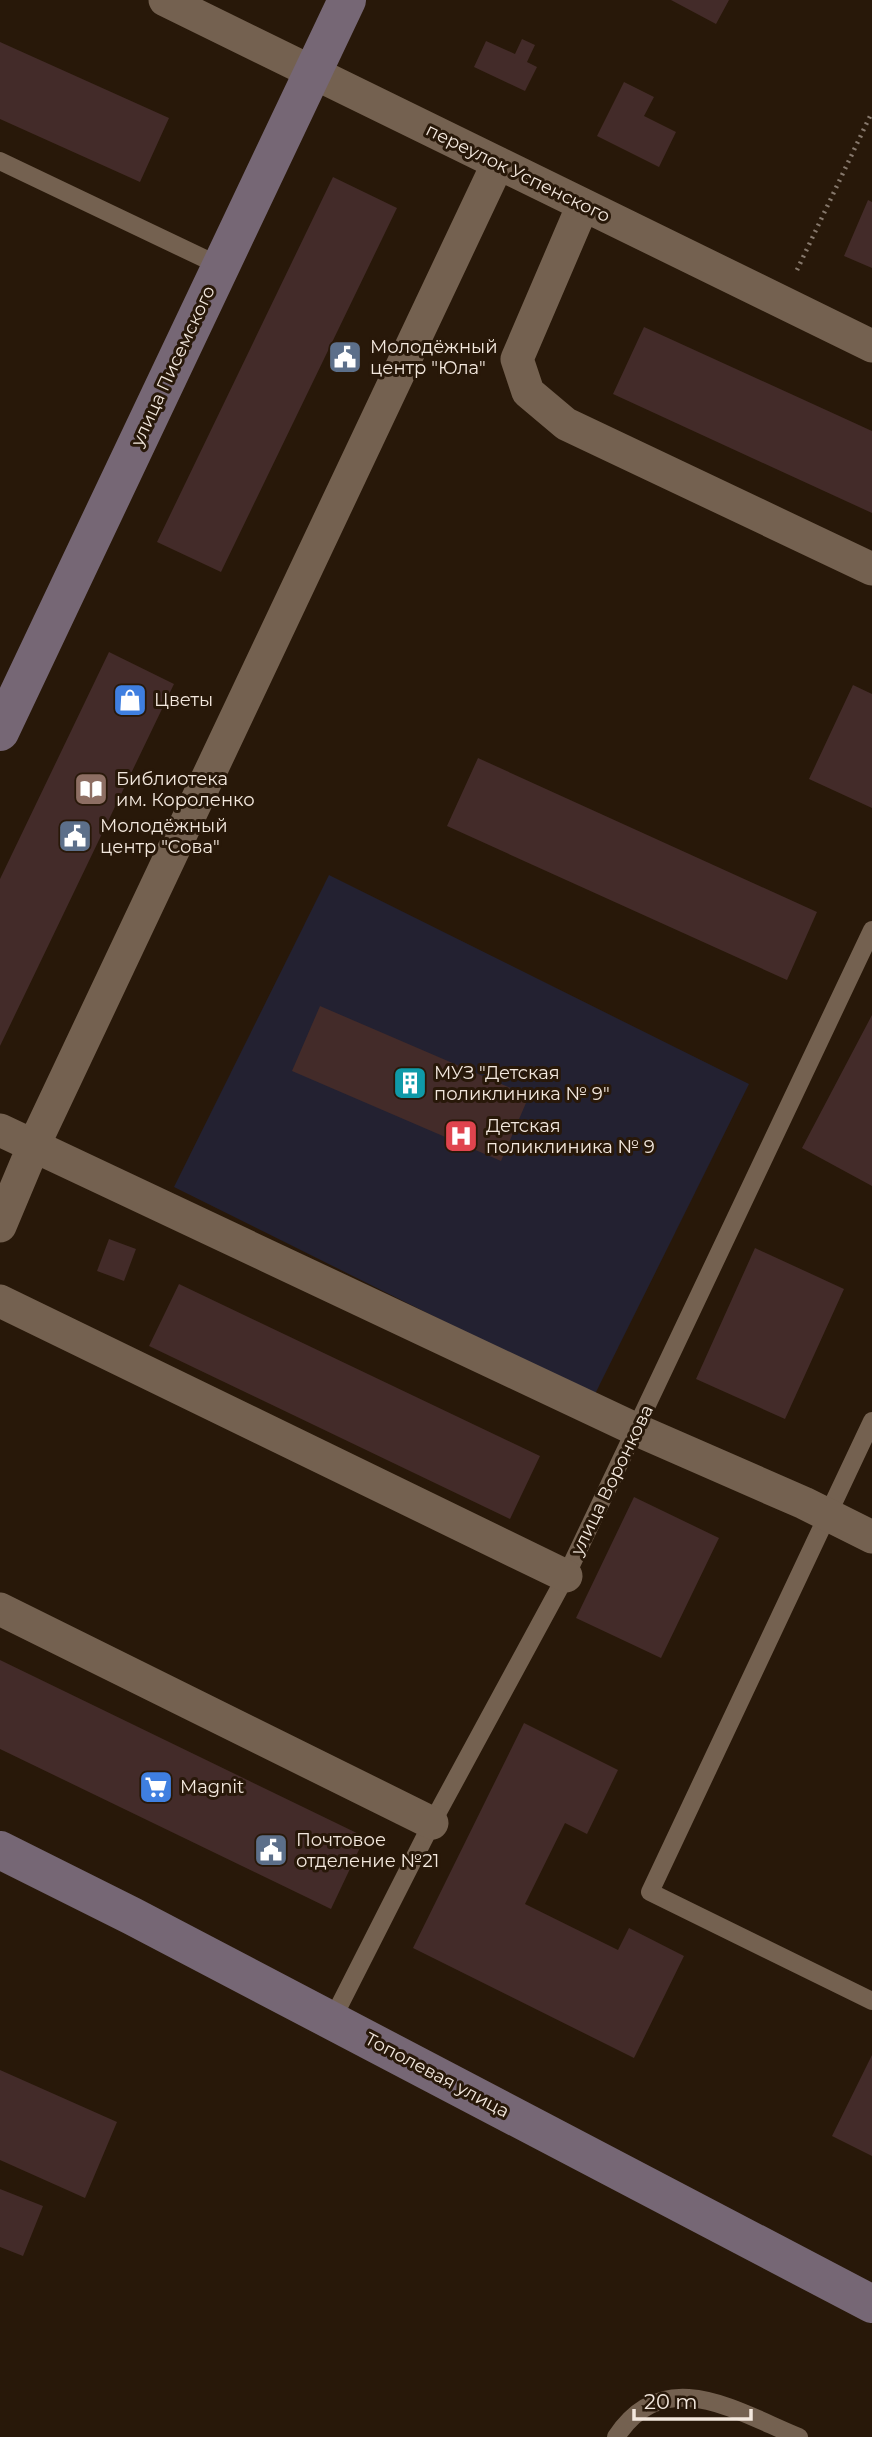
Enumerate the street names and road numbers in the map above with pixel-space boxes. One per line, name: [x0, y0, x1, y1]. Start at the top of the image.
street label: переулок Успенского: [422, 119, 614, 227]
street label: улица Писемского: [126, 282, 220, 451]
street label: улица Воронкова: [566, 1401, 658, 1560]
street label: Тополевая улица: [361, 2028, 513, 2122]

